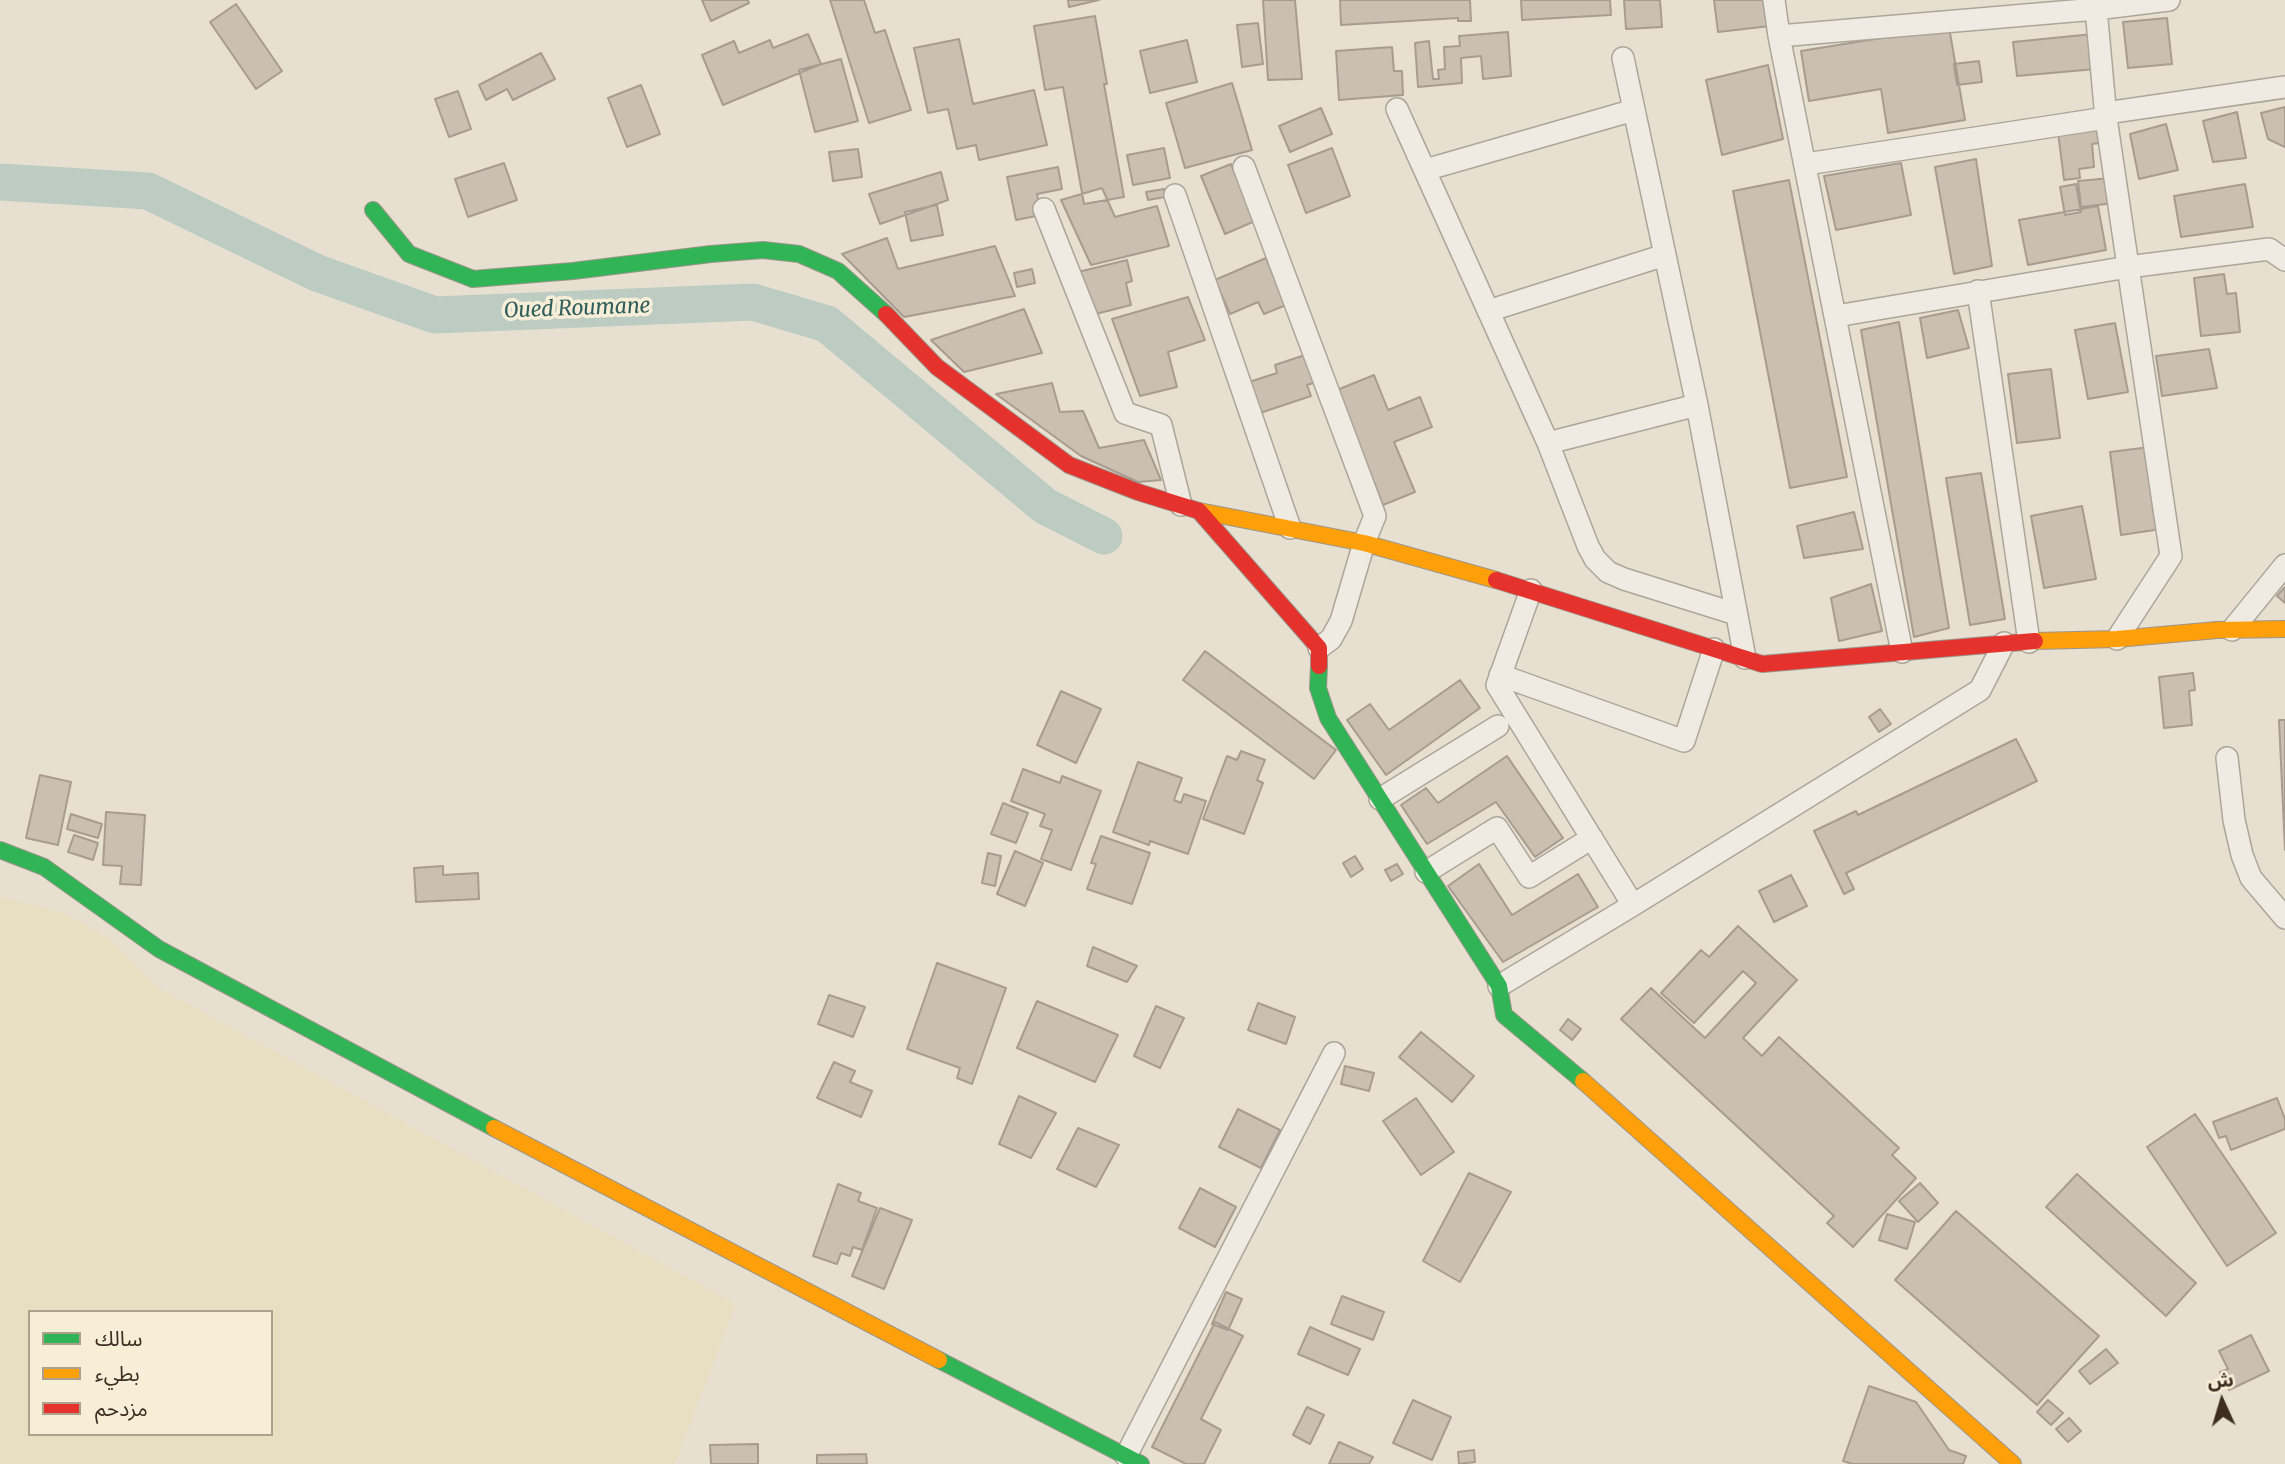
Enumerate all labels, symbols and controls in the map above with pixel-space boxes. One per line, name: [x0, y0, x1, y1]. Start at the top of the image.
water label: Oued Roumane: [503, 294, 651, 324]
legend: [28, 1310, 273, 1436]
text: سالك: [95, 1325, 142, 1352]
text: بطيء: [95, 1360, 140, 1387]
north arrow: [2187, 1366, 2257, 1436]
text: ش: [2207, 1367, 2234, 1393]
text: مزدحم: [95, 1395, 148, 1422]

